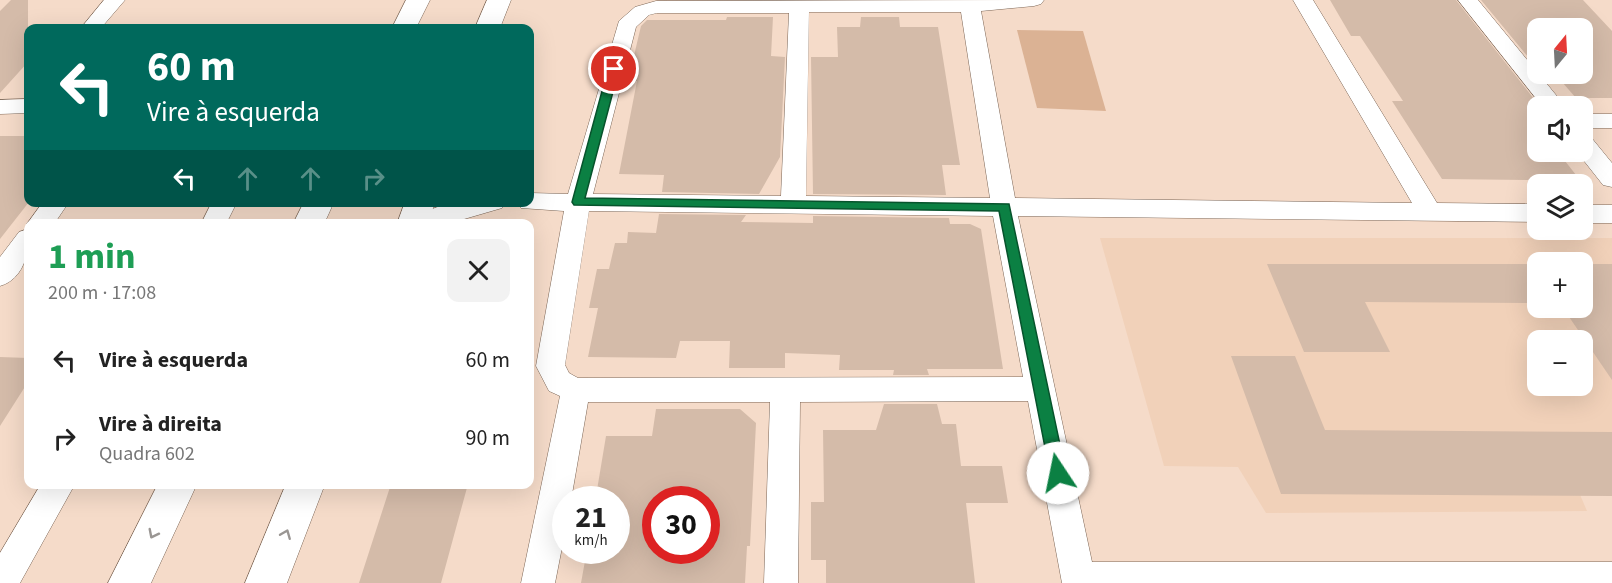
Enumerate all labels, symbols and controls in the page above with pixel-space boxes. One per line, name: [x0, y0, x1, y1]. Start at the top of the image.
north arrow: [1527, 18, 1593, 84]
map controls: [1527, 18, 1593, 396]
text: 60 m: [147, 37, 236, 97]
pin: [588, 43, 639, 94]
icon: left: [48, 48, 126, 126]
icon: arrive: [597, 52, 630, 85]
text: Vire à esquerda: [147, 93, 320, 132]
button: sound: [1527, 96, 1593, 162]
icon: left: [168, 162, 201, 195]
icon: ahead: [231, 162, 264, 195]
icon: ahead: [294, 162, 327, 195]
icon: right: [357, 162, 390, 195]
button: layers: [1527, 174, 1593, 240]
text: 1 min: [48, 231, 136, 282]
button: close: [447, 239, 510, 302]
button: +: [1527, 252, 1593, 318]
text: 200 m · 17:08: [48, 279, 156, 307]
button: −: [1527, 330, 1593, 396]
icon: left: [48, 344, 81, 377]
text: Vire à esquerda: [99, 344, 248, 376]
text: 60 m: [465, 344, 510, 376]
text: Vire à direita: [99, 408, 222, 440]
icon: right: [48, 422, 81, 455]
text: 90 m: [465, 422, 510, 454]
text: Quadra 602: [99, 440, 195, 468]
position arrow: [1026, 441, 1090, 505]
speed limit sign: 30: [642, 486, 720, 564]
text: 21: [575, 496, 607, 539]
one-way arrow: [149, 527, 161, 538]
one-way arrow: [279, 529, 291, 540]
text: km/h: [574, 530, 608, 551]

